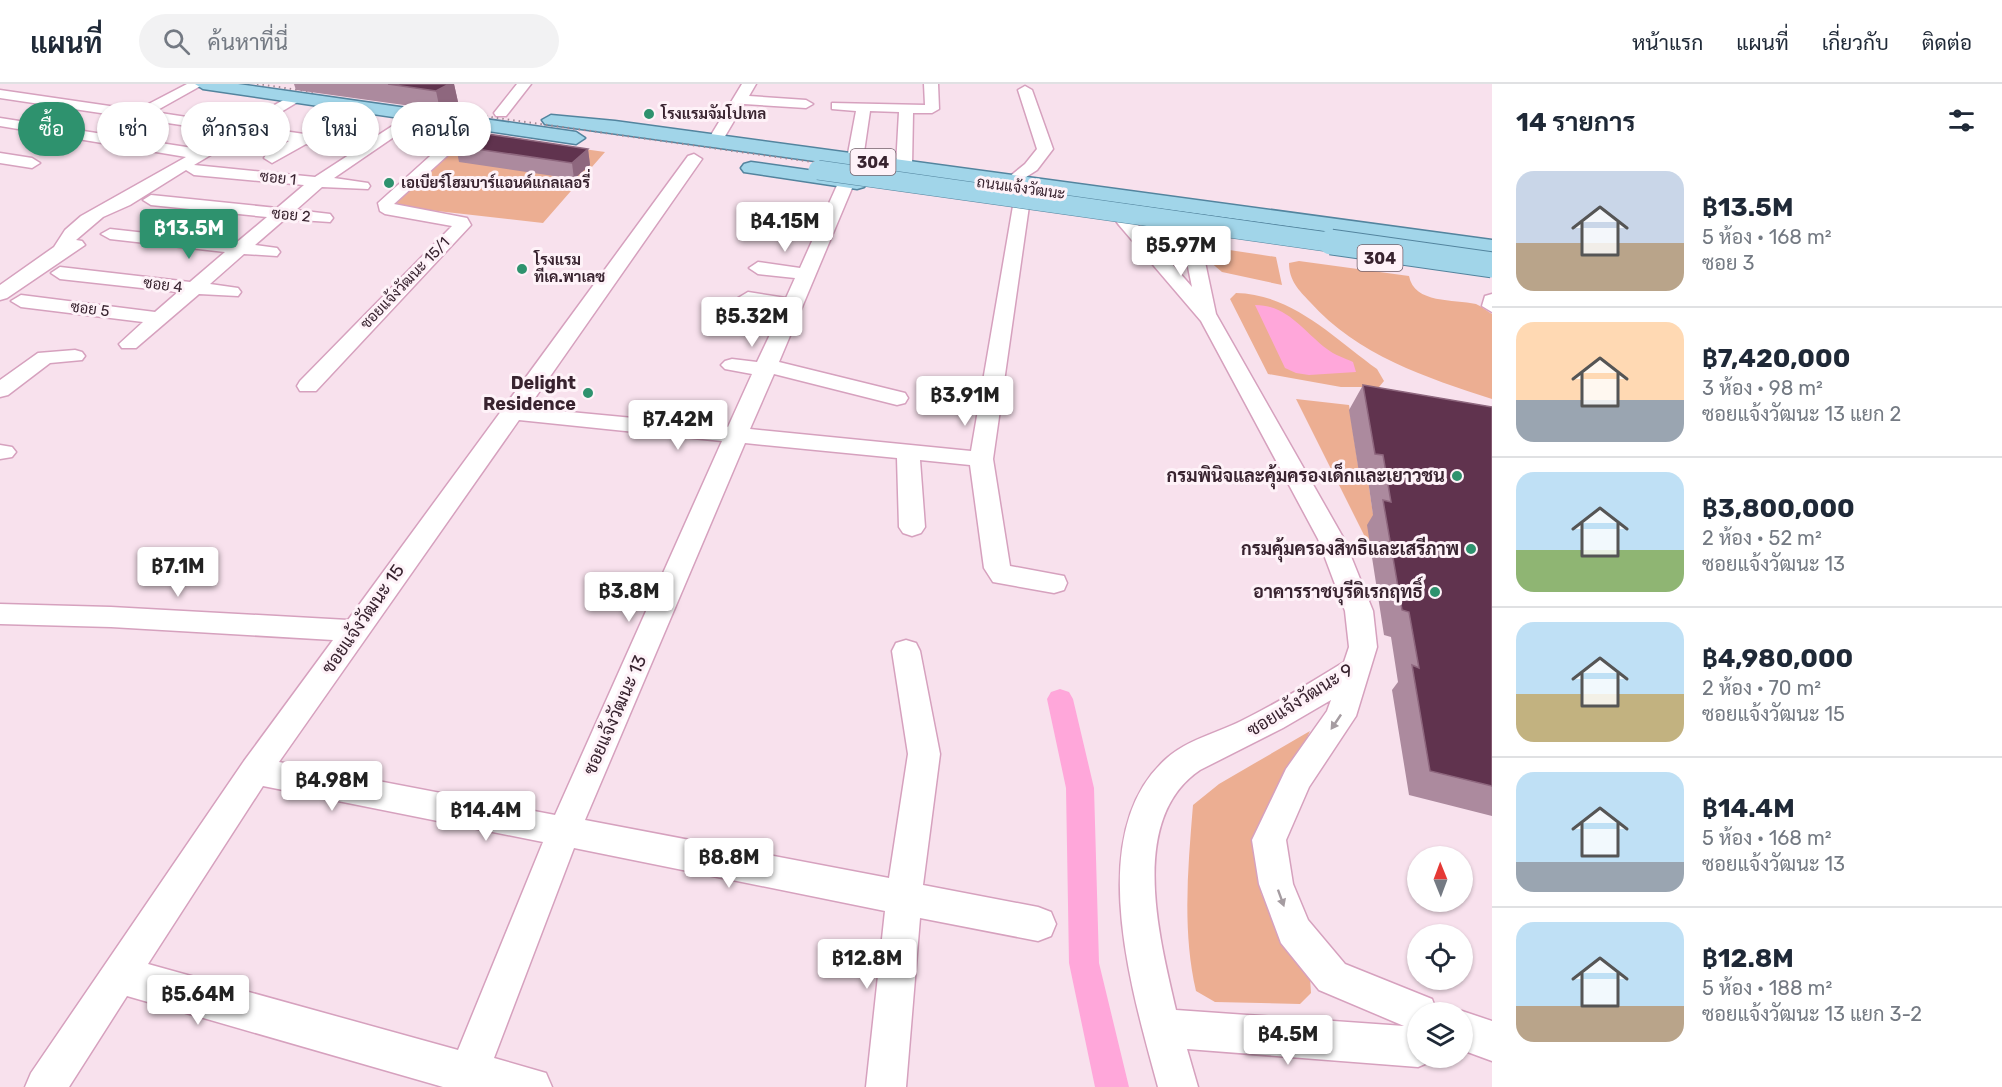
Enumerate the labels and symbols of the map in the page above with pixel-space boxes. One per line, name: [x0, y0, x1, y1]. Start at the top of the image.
place label: โรงแรมจัมโปเทล: [660, 103, 766, 123]
marker: โรงแรมจัมโปเทล: [642, 107, 656, 121]
road number: 304: [850, 149, 896, 175]
street label: ซอย 1: [259, 167, 297, 189]
place label: เอเบียร์โฮมบาร์แอนด์แกลเลอรี่: [401, 168, 590, 192]
street label: ถนนแจ้งวัฒนะ: [975, 172, 1067, 203]
marker: เอเบียร์โฮมบาร์แอนด์แกลเลอรี่: [382, 176, 396, 190]
pin: ฿4.15M: [736, 202, 834, 253]
street label: ซอย 2: [271, 204, 312, 226]
pin: ฿13.5M: [140, 209, 238, 260]
pin: ฿5.97M: [1132, 226, 1230, 277]
street label: ซอยแจ้งวัฒนะ 15/1: [356, 233, 453, 333]
road number: 304: [1358, 245, 1402, 271]
place label: โรงแรม ทีเค.พาเลซ: [533, 249, 605, 286]
marker: โรงแรม ทีเค.พาเลซ: [515, 262, 529, 276]
street label: ซอย 4: [142, 274, 184, 296]
pin: ฿5.32M: [703, 297, 801, 348]
street label: ซอย 5: [69, 298, 111, 320]
place label: Delight Residence: [483, 372, 576, 415]
pin: ฿3.91M: [916, 376, 1014, 427]
marker: Delight Residence: [581, 386, 595, 400]
pin: ฿7.42M: [629, 400, 727, 451]
place label: กรมพินิจและคุ้มครองเด็กและเยาวชน: [1167, 462, 1445, 490]
marker: กรมพินิจและคุ้มครองเด็กและเยาวชน: [1450, 469, 1464, 483]
place label: กรมคุ้มครองสิทธิและเสรีภาพ: [1241, 536, 1459, 563]
marker: กรมคุ้มครองสิทธิและเสรีภาพ: [1464, 542, 1478, 556]
pin: ฿7.1M: [136, 547, 220, 598]
street label: ซอยแจ้งวัฒนะ 15: [316, 559, 409, 678]
pin: ฿3.8M: [587, 572, 671, 623]
place label: อาคารราชบุรีดิเรกฤทธิ์: [1253, 576, 1423, 606]
marker: อาคารราชบุรีดิเรกฤทธิ์: [1428, 585, 1442, 599]
street label: ซอยแจ้งวัฒนะ 13: [578, 651, 651, 778]
street label: ซอยแจ้งวัฒนะ 9: [1242, 658, 1357, 741]
one-way arrow: [1330, 714, 1342, 730]
pin: ฿4.98M: [283, 761, 381, 812]
pin: ฿14.4M: [437, 791, 535, 842]
pin: ฿8.8M: [687, 838, 771, 889]
north arrow: [1407, 846, 1473, 912]
one-way arrow: [1277, 889, 1287, 907]
pin: ฿12.8M: [818, 939, 916, 990]
pin: ฿5.64M: [149, 975, 247, 1026]
pin: ฿4.5M: [1246, 1015, 1330, 1066]

